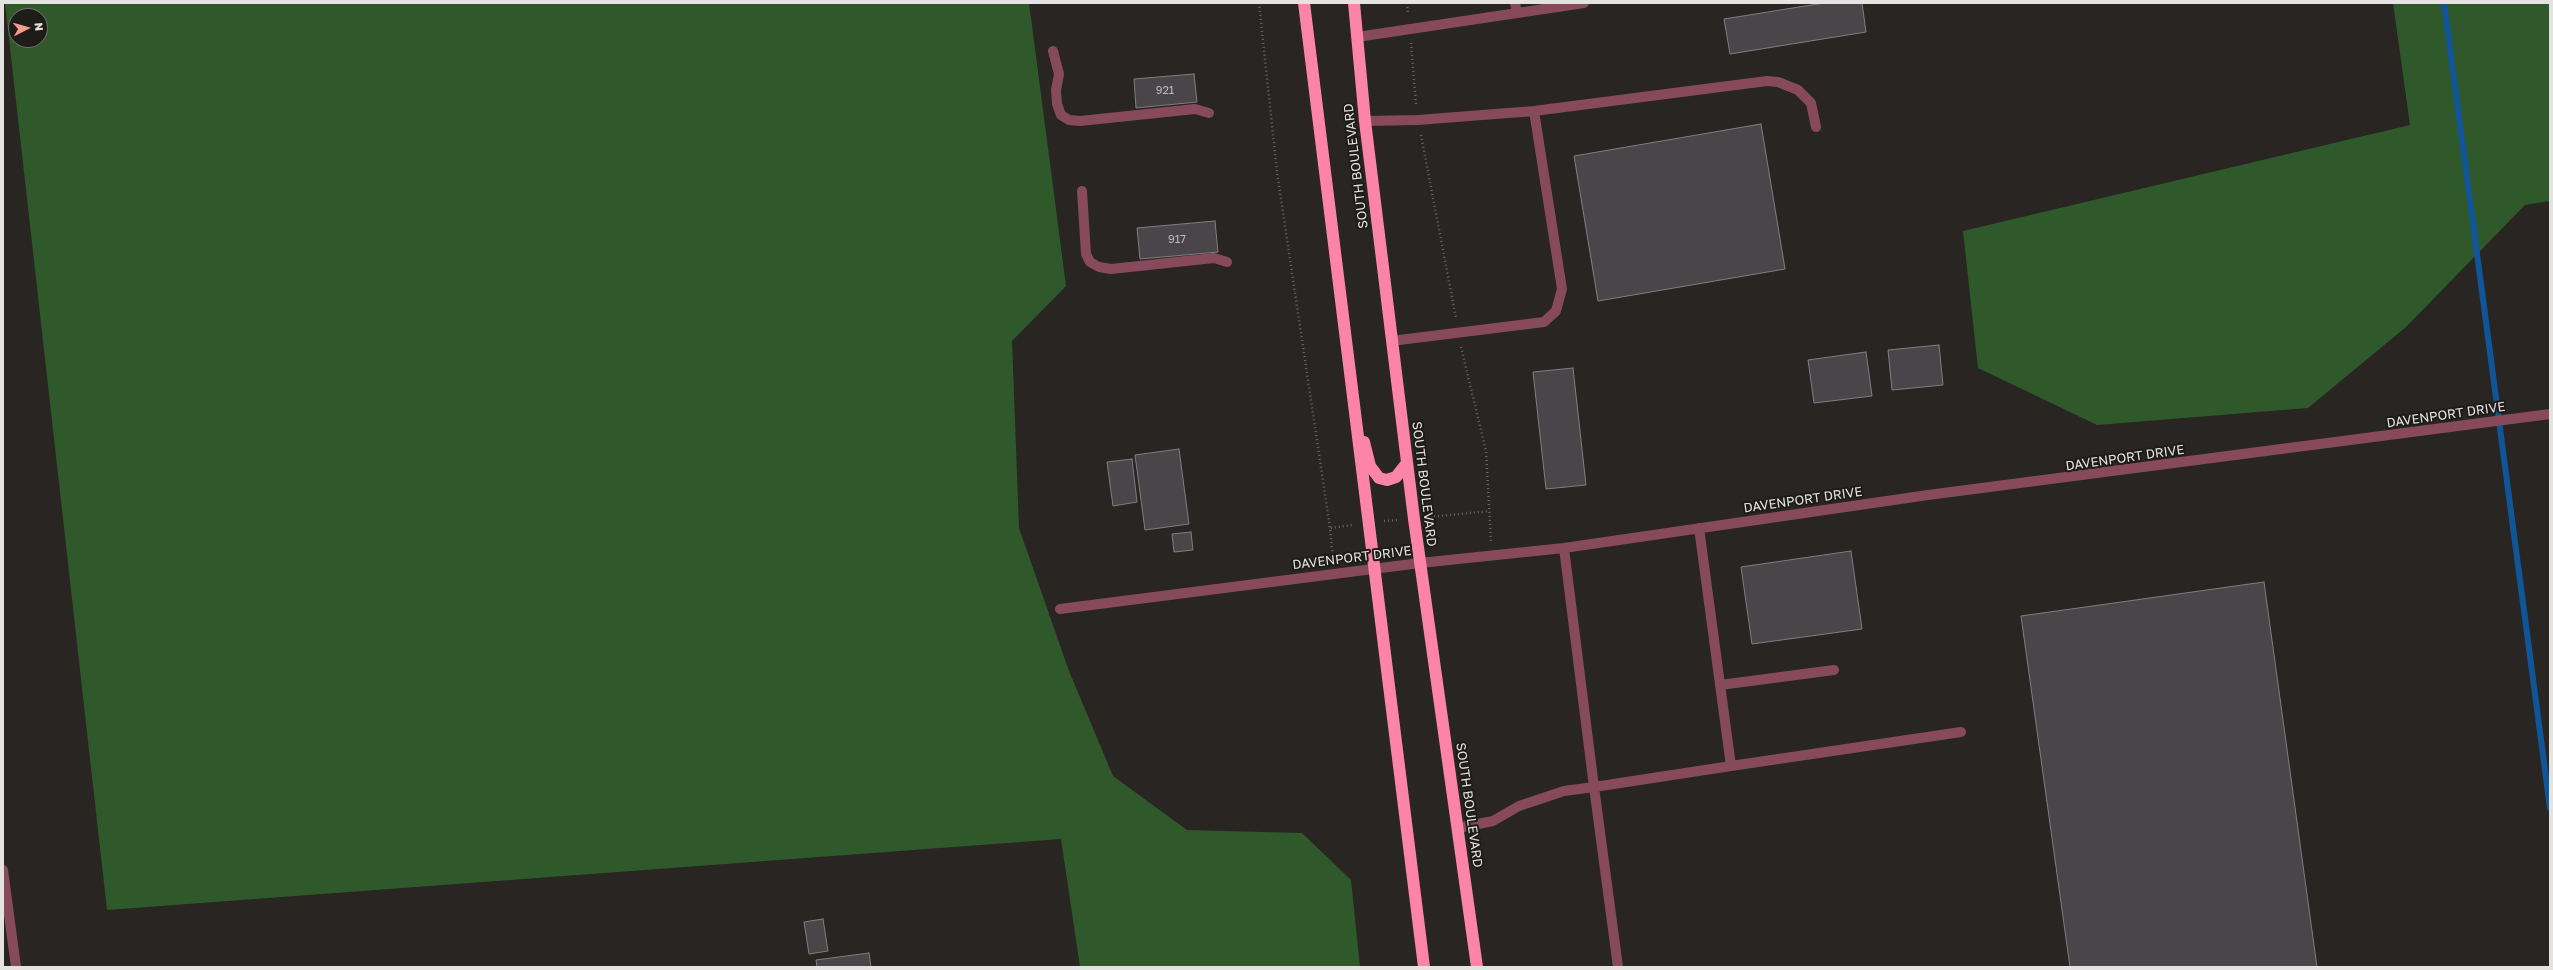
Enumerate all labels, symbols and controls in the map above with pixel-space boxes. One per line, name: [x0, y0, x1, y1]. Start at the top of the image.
north arrow: [8, 8, 48, 48]
text: N: [33, 22, 46, 32]
house number: 921: [1156, 84, 1174, 98]
street label: SOUTH BOULEVARD: [1341, 103, 1371, 229]
house number: 917: [1168, 233, 1186, 247]
street label: DAVENPORT DRIVE: [2386, 399, 2506, 431]
street label: SOUTH BOULEVARD: [1409, 421, 1439, 547]
street label: DAVENPORT DRIVE: [2065, 442, 2185, 474]
street label: DAVENPORT DRIVE: [1743, 484, 1863, 516]
street label: DAVENPORT DRIVE: [1292, 543, 1412, 573]
street label: SOUTH BOULEVARD: [1453, 742, 1485, 868]

